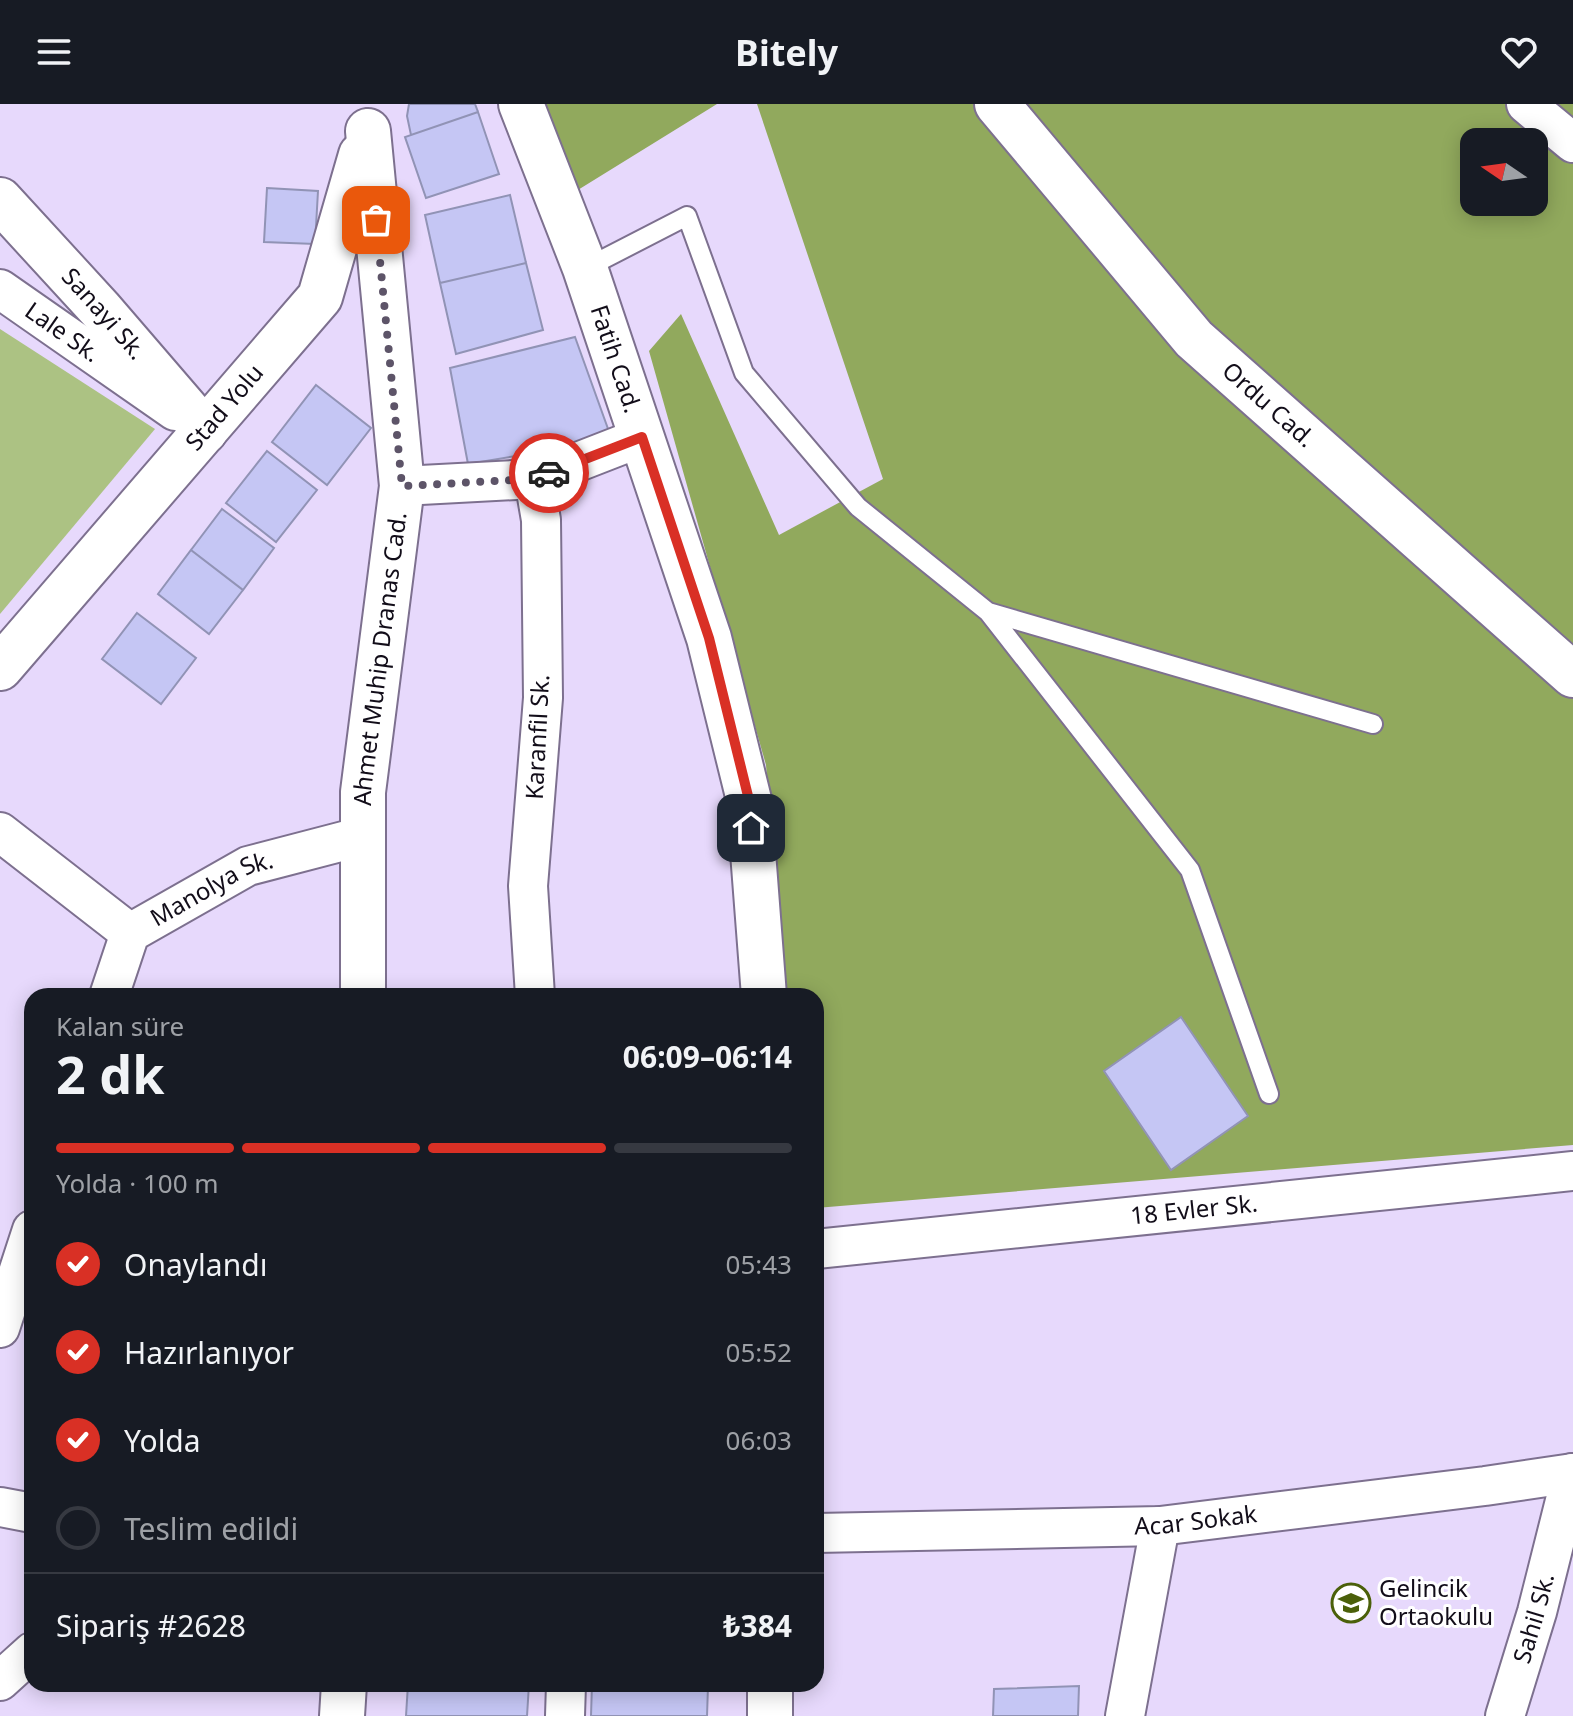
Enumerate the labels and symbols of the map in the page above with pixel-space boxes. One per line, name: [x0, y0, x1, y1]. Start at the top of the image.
north arrow: [1460, 128, 1548, 216]
pin: [342, 186, 410, 254]
street label: Sanayi Sk.: [55, 260, 154, 366]
street label: Lale Sk.: [19, 294, 107, 369]
street label: Fatih Cad.: [584, 300, 650, 417]
street label: Ordu Cad.: [1216, 354, 1323, 454]
street label: Stad Yolu: [177, 356, 270, 457]
courier: [509, 433, 589, 513]
street label: Ahmet Muhip Dranas Cad.: [345, 510, 414, 806]
street label: Karanfil Sk.: [517, 673, 556, 800]
pin: [717, 794, 785, 862]
street label: Manolya Sk.: [144, 842, 276, 933]
street label: 18 Evler Sk.: [1129, 1186, 1259, 1232]
street label: Acar Sokak: [1134, 1496, 1259, 1542]
street label: Sahil Sk.: [1504, 1569, 1561, 1667]
place label: Gelincik Ortaokulu: [1379, 1571, 1493, 1632]
school or university icon: Gelincik Ortaokulu: [1330, 1582, 1372, 1624]

